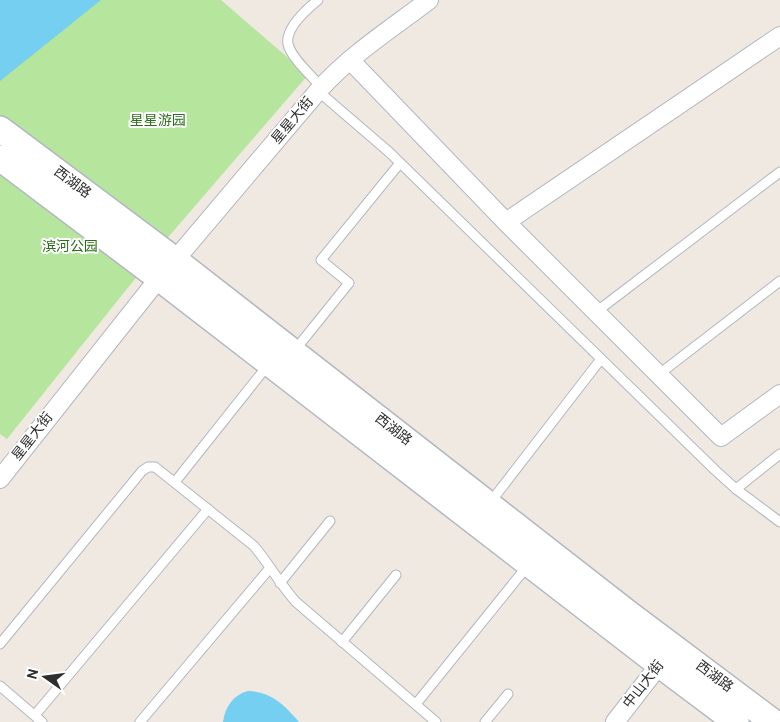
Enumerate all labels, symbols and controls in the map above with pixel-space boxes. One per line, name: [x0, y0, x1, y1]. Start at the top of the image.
street label: 星星大街: [268, 94, 318, 148]
park label: 星星游园: [130, 113, 186, 130]
street label: 西湖路: [50, 164, 94, 202]
park label: 滨河公园: [42, 239, 98, 256]
street label: 星星大街: [9, 410, 57, 464]
street label: 西湖路: [371, 410, 415, 450]
north arrow: [20, 652, 70, 702]
street label: 中山大街: [620, 658, 668, 712]
street label: 西湖路: [692, 658, 736, 696]
text: N: [24, 667, 43, 681]

